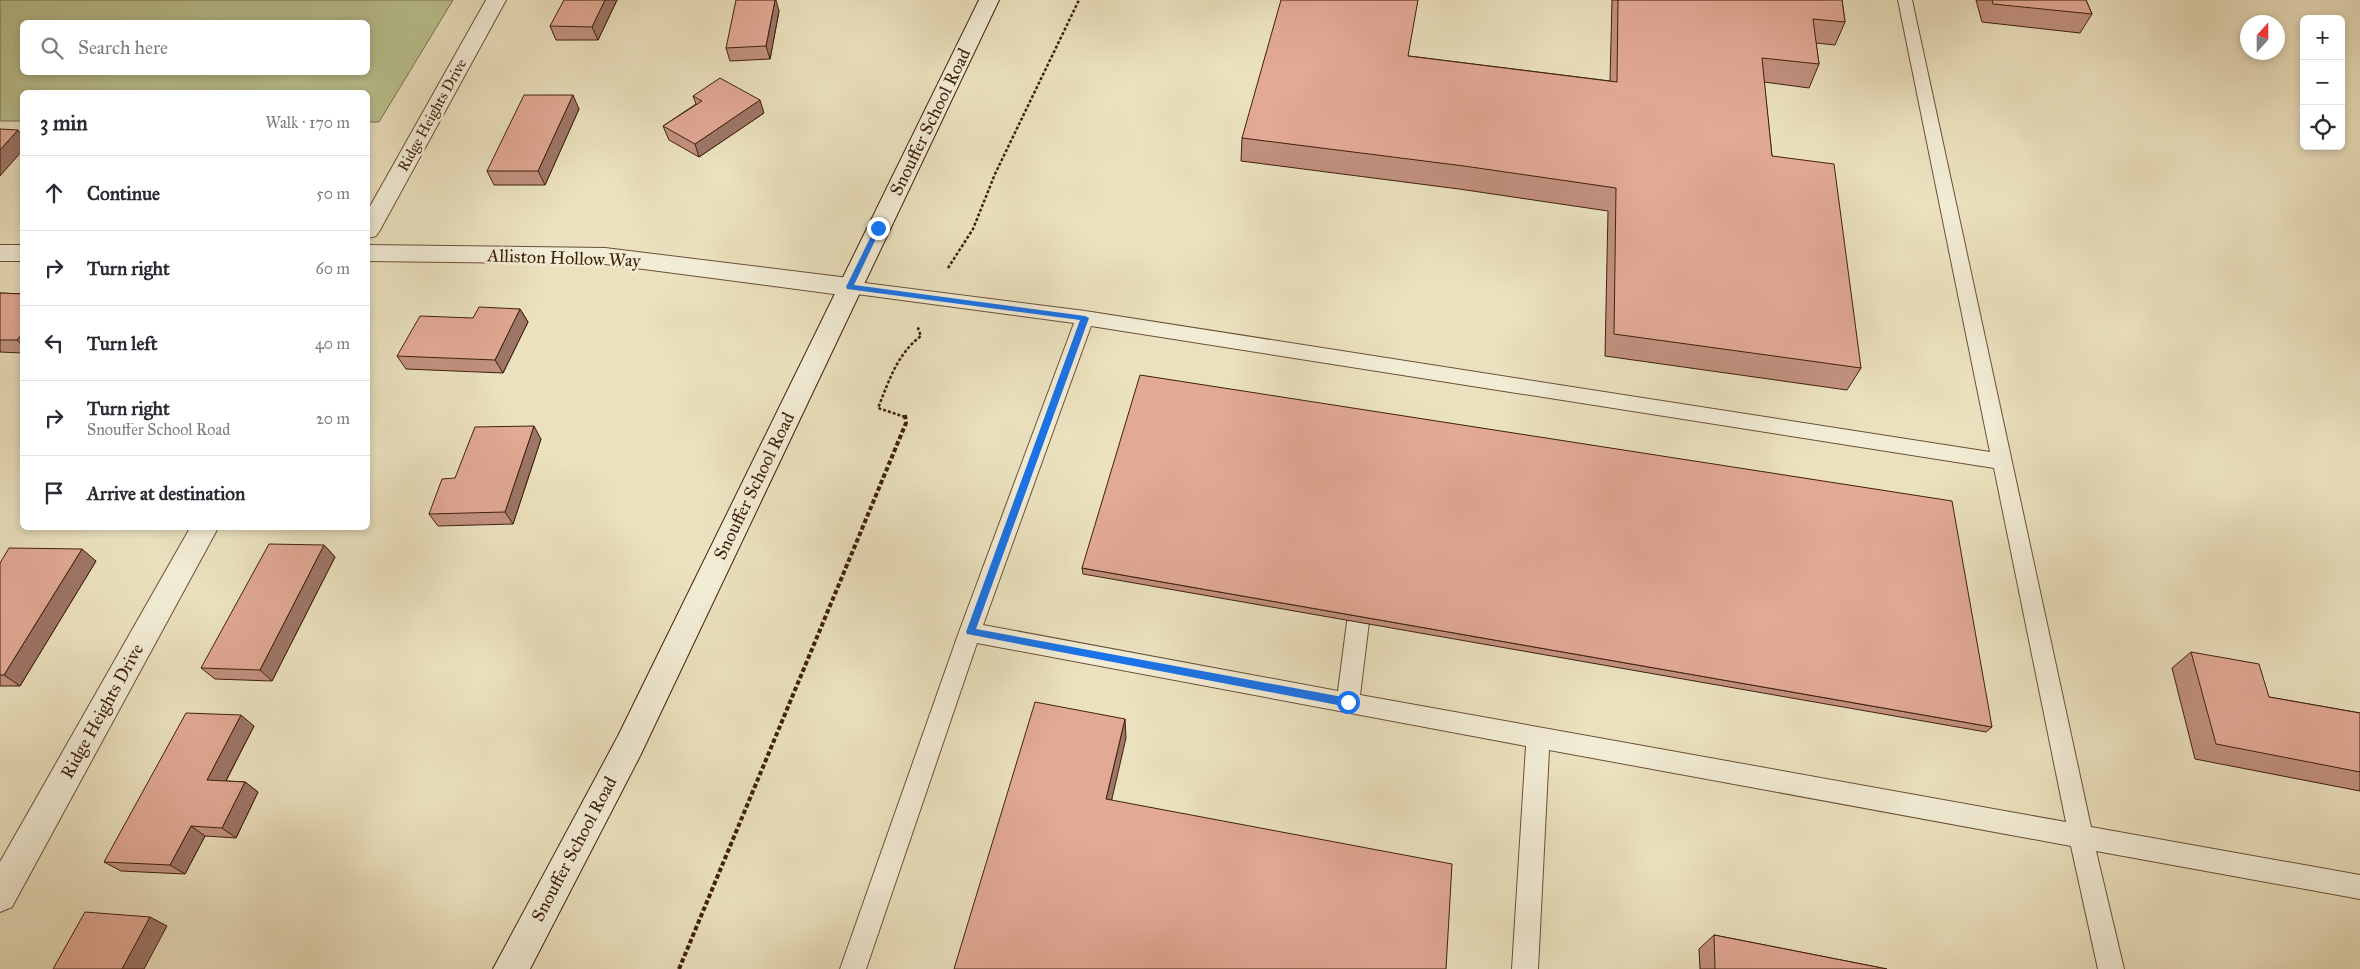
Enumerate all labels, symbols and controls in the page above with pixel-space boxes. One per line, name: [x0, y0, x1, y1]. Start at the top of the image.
north arrow: [2240, 15, 2285, 60]
map controls: [2300, 15, 2345, 150]
button: +: [2300, 15, 2345, 60]
search box: [20, 20, 370, 75]
icon: search: [38, 34, 66, 62]
text: Search here: [78, 36, 168, 59]
street label: Snouffer School Road: [885, 45, 975, 199]
street label: Ridge Heights Drive: [394, 56, 470, 174]
button: −: [2300, 60, 2345, 105]
button: locate: [2300, 105, 2345, 150]
text: 3 min: [40, 110, 88, 136]
text: Walk · 170 m: [266, 113, 350, 132]
icon: ahead: [40, 179, 68, 207]
text: Continue: [87, 182, 160, 205]
text: 50 m: [316, 184, 350, 203]
route end: [867, 217, 890, 240]
street label: Alliston Hollow Way: [486, 244, 642, 272]
icon: right: [40, 254, 68, 282]
text: Turn right: [87, 257, 170, 280]
text: 60 m: [316, 259, 350, 278]
icon: left: [40, 329, 68, 357]
text: Turn left: [87, 332, 157, 355]
text: 40 m: [315, 334, 350, 353]
text: Turn right: [87, 397, 170, 420]
icon: right: [40, 404, 68, 432]
text: 20 m: [316, 409, 350, 428]
street label: Snouffer School Road: [709, 409, 799, 563]
text: Snouffer School Road: [87, 420, 230, 439]
icon: arrive: [40, 479, 68, 507]
text: Arrive at destination: [87, 482, 245, 505]
street label: Ridge Heights Drive: [56, 640, 149, 783]
route start: [1337, 691, 1360, 714]
street label: Snouffer School Road: [526, 773, 622, 925]

